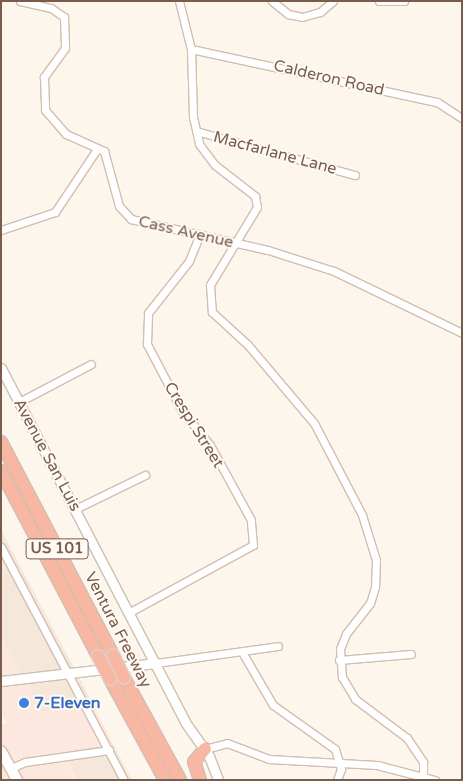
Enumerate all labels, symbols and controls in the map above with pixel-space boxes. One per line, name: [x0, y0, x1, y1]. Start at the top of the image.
street label: Calderon Road: [272, 56, 386, 100]
street label: Macfarlane Lane: [211, 127, 339, 179]
street label: Cass Avenue: [137, 212, 235, 252]
street label: Crespi Street: [160, 379, 228, 471]
street label: Avenue San Luis: [9, 395, 85, 515]
road number: US 101: [24, 536, 90, 562]
street label: Ventura Freeway: [81, 569, 155, 691]
place label: 7-Eleven: [34, 693, 101, 713]
marker: 7-Eleven: [18, 697, 30, 709]

